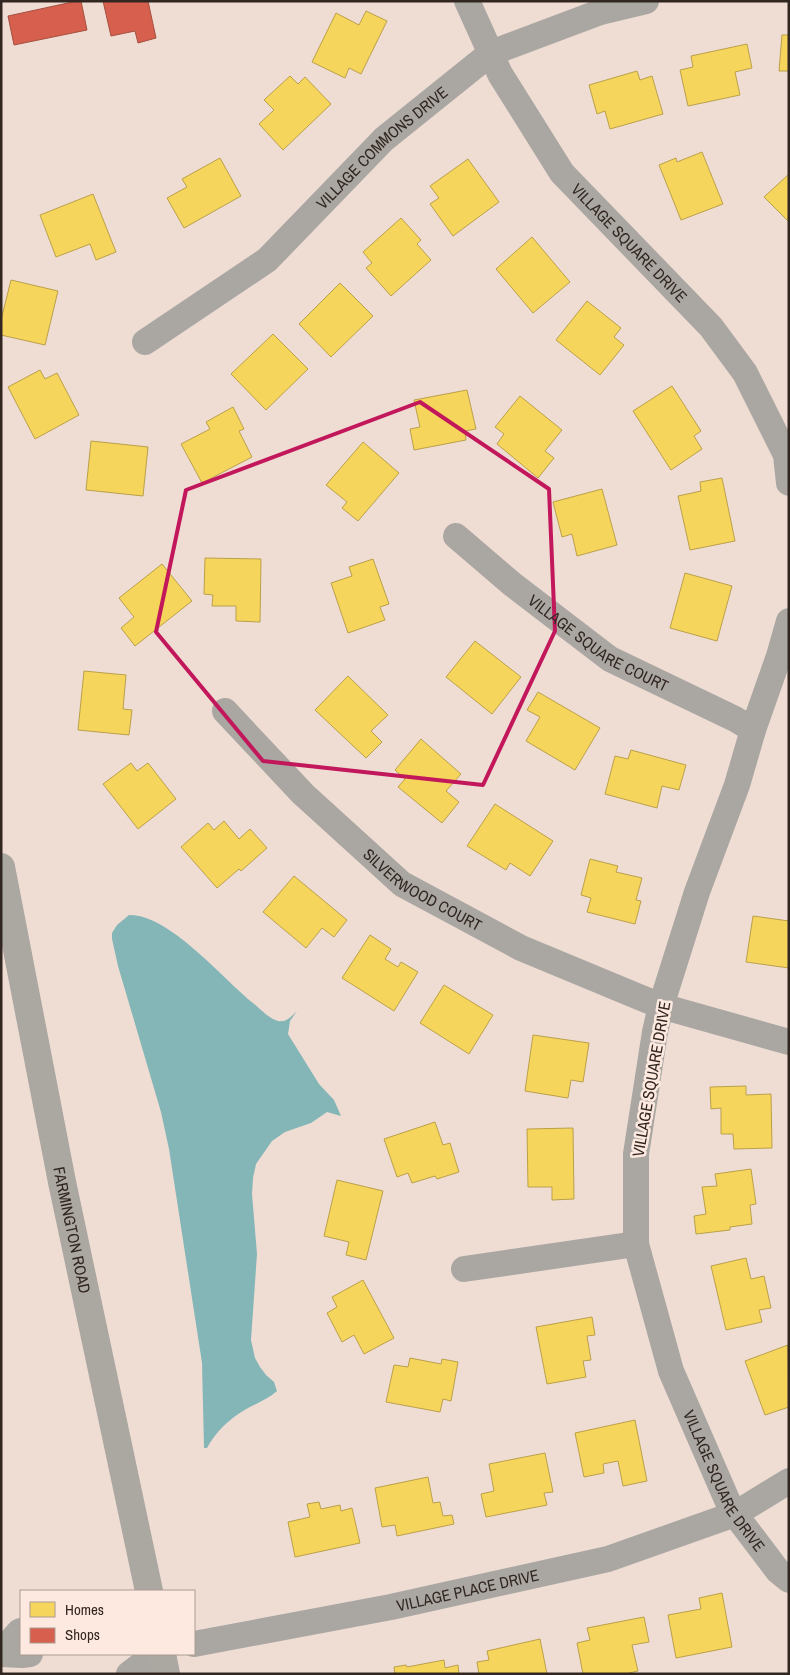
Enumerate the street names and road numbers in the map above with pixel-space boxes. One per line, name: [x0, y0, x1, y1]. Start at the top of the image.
street label: VILLAGE COMMONS DRIVE: [311, 81, 452, 214]
street label: VILLAGE SQUARE DRIVE: [567, 178, 692, 307]
street label: VILLAGE SQUARE COURT: [524, 589, 672, 697]
street label: SILVERWOOD COURT: [359, 843, 486, 936]
street label: VILLAGE SQUARE DRIVE: [626, 1000, 676, 1158]
street label: FARMINGTON ROAD: [48, 1165, 96, 1295]
street label: VILLAGE SQUARE DRIVE: [678, 1406, 770, 1556]
street label: VILLAGE PLACE DRIVE: [394, 1564, 541, 1616]

